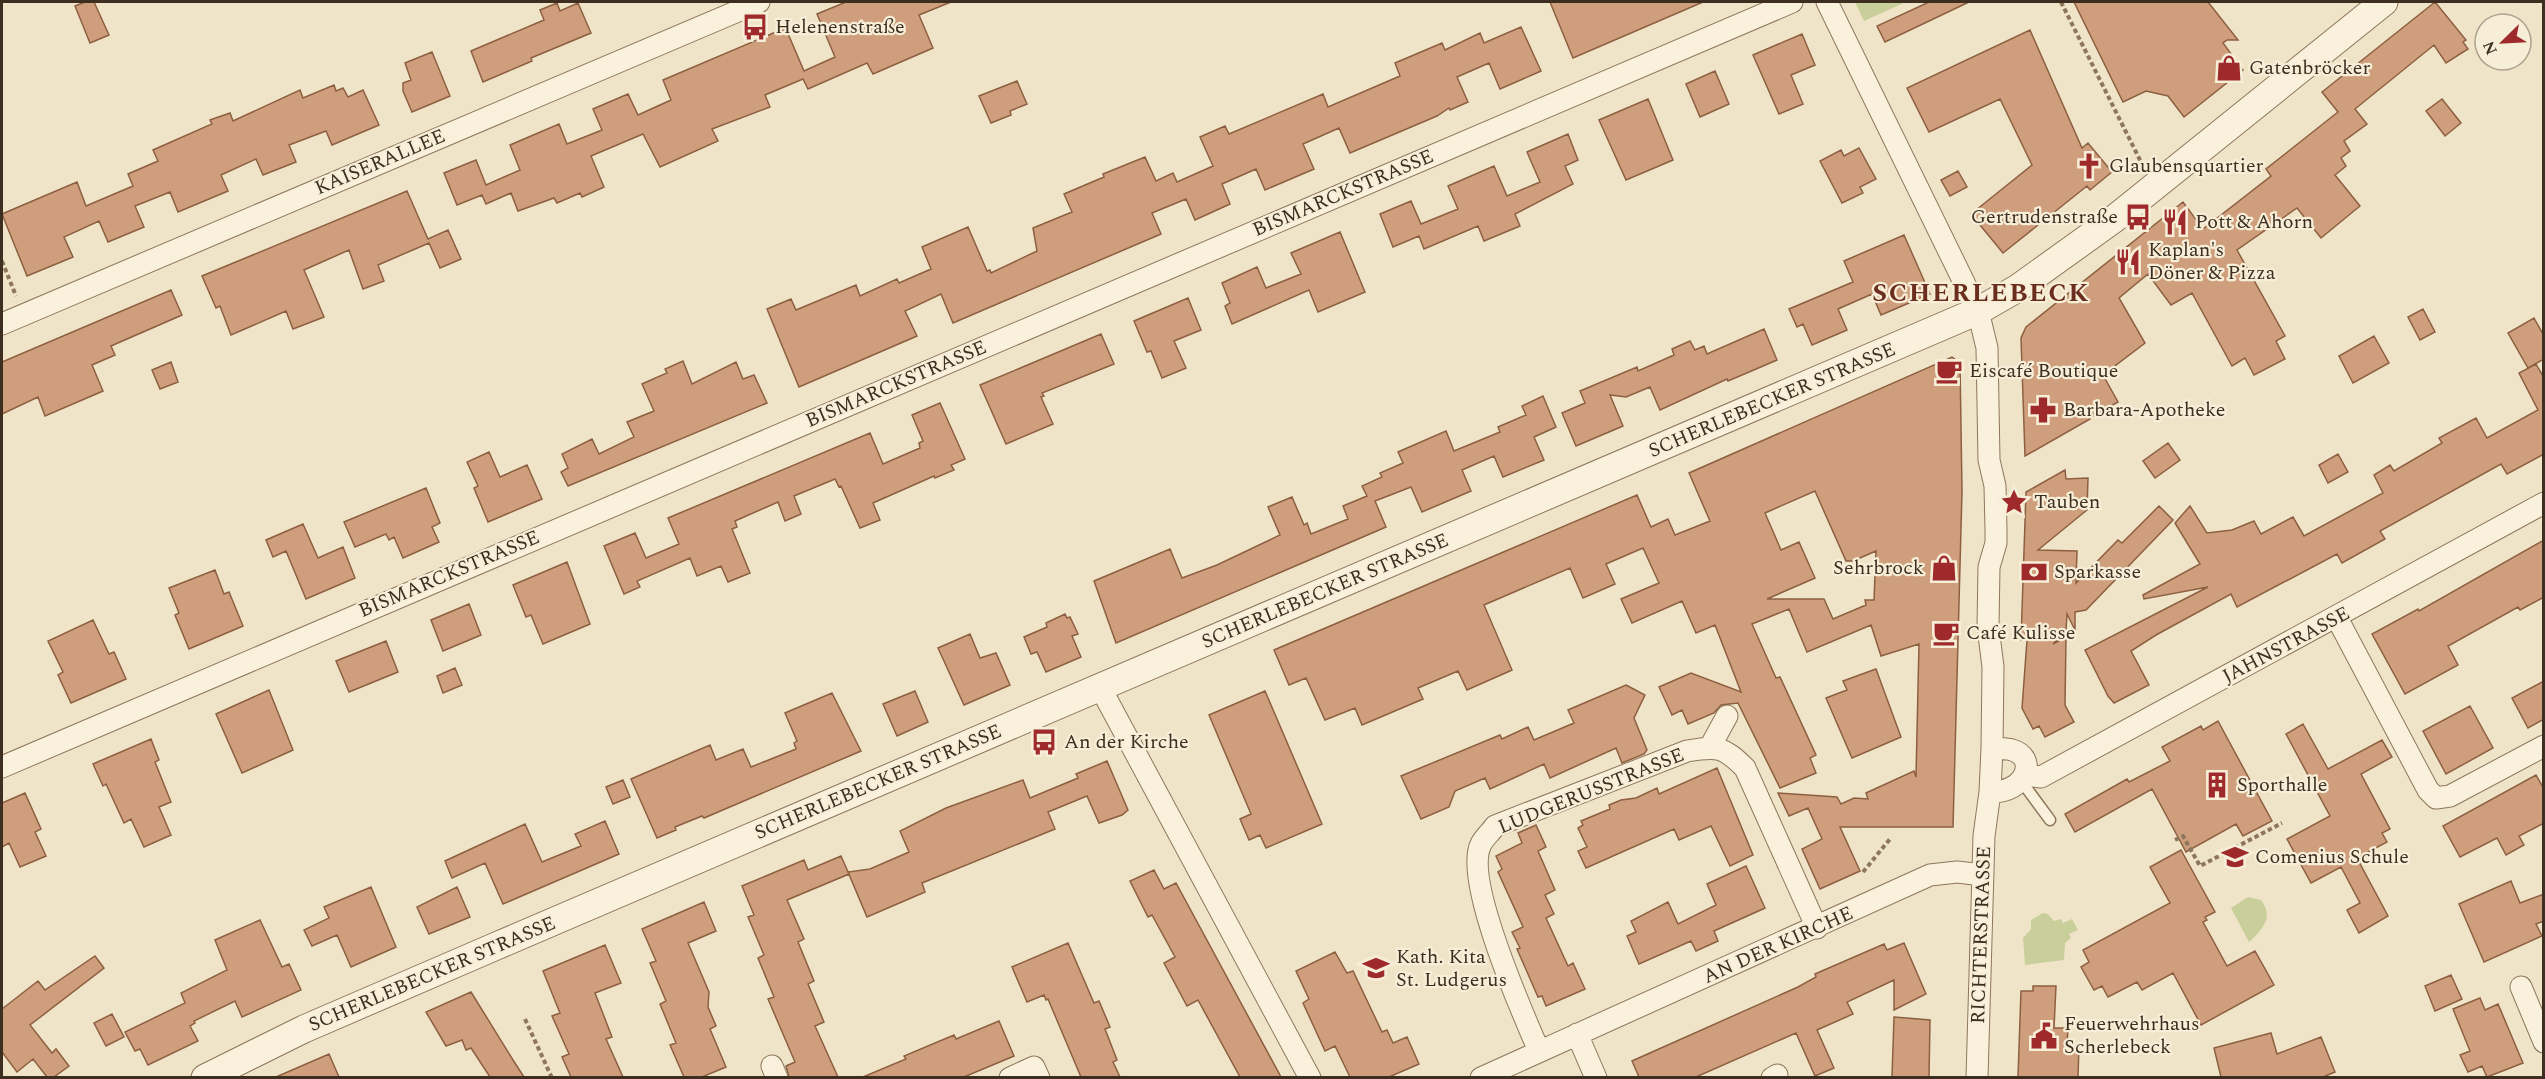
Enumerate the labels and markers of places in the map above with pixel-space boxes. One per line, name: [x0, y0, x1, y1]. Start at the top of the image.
bus stop icon: Helenenstraße: [740, 12, 770, 42]
place label: Helenenstraße: [775, 12, 905, 42]
shop icon: Gatenbröcker: [2214, 53, 2244, 83]
place label: Gatenbröcker: [2249, 53, 2370, 83]
church icon: Glaubensquartier: [2074, 151, 2104, 181]
place label: Glaubensquartier: [2109, 151, 2264, 181]
place label: Gertrudenstraße: [1971, 202, 2118, 232]
bus stop icon: Gertrudenstraße: [2123, 202, 2153, 232]
restaurant icon: Pott & Ahorn: [2160, 207, 2190, 237]
place label: Pott & Ahorn: [2195, 207, 2313, 237]
place label: Kaplan's Döner & Pizza: [2148, 235, 2276, 288]
restaurant icon: Kaplan's Döner & Pizza: [2113, 247, 2143, 277]
cafe icon: Eiscafé Boutique: [1934, 356, 1964, 386]
place label: Eiscafé Boutique: [1969, 356, 2118, 386]
pharmacy icon: Barbara-Apotheke: [2028, 395, 2058, 425]
place label: Barbara-Apotheke: [2063, 395, 2225, 425]
place icon: Tauben: [1999, 487, 2029, 517]
place label: Tauben: [2034, 487, 2100, 517]
place label: Sehrbrock: [1833, 553, 1924, 583]
shop icon: Sehrbrock: [1929, 553, 1959, 583]
bank icon: Sparkasse: [2019, 557, 2049, 587]
place label: Sparkasse: [2054, 557, 2141, 587]
cafe icon: Café Kulisse: [1931, 618, 1961, 648]
place label: Café Kulisse: [1966, 618, 2076, 648]
bus stop icon: An der Kirche: [1029, 727, 1059, 757]
place label: An der Kirche: [1064, 727, 1189, 757]
building icon: Sporthalle: [2202, 770, 2232, 800]
place label: Sporthalle: [2237, 770, 2328, 800]
school or university icon: Comenius Schule: [2220, 842, 2250, 872]
place label: Comenius Schule: [2255, 842, 2409, 872]
place label: Kath. Kita St. Ludgerus: [1396, 942, 1507, 995]
school or university icon: Kath. Kita St. Ludgerus: [1361, 953, 1391, 983]
place label: Feuerwehrhaus Scherlebeck: [2064, 1009, 2200, 1062]
public building icon: Feuerwehrhaus Scherlebeck: [2029, 1021, 2059, 1051]

